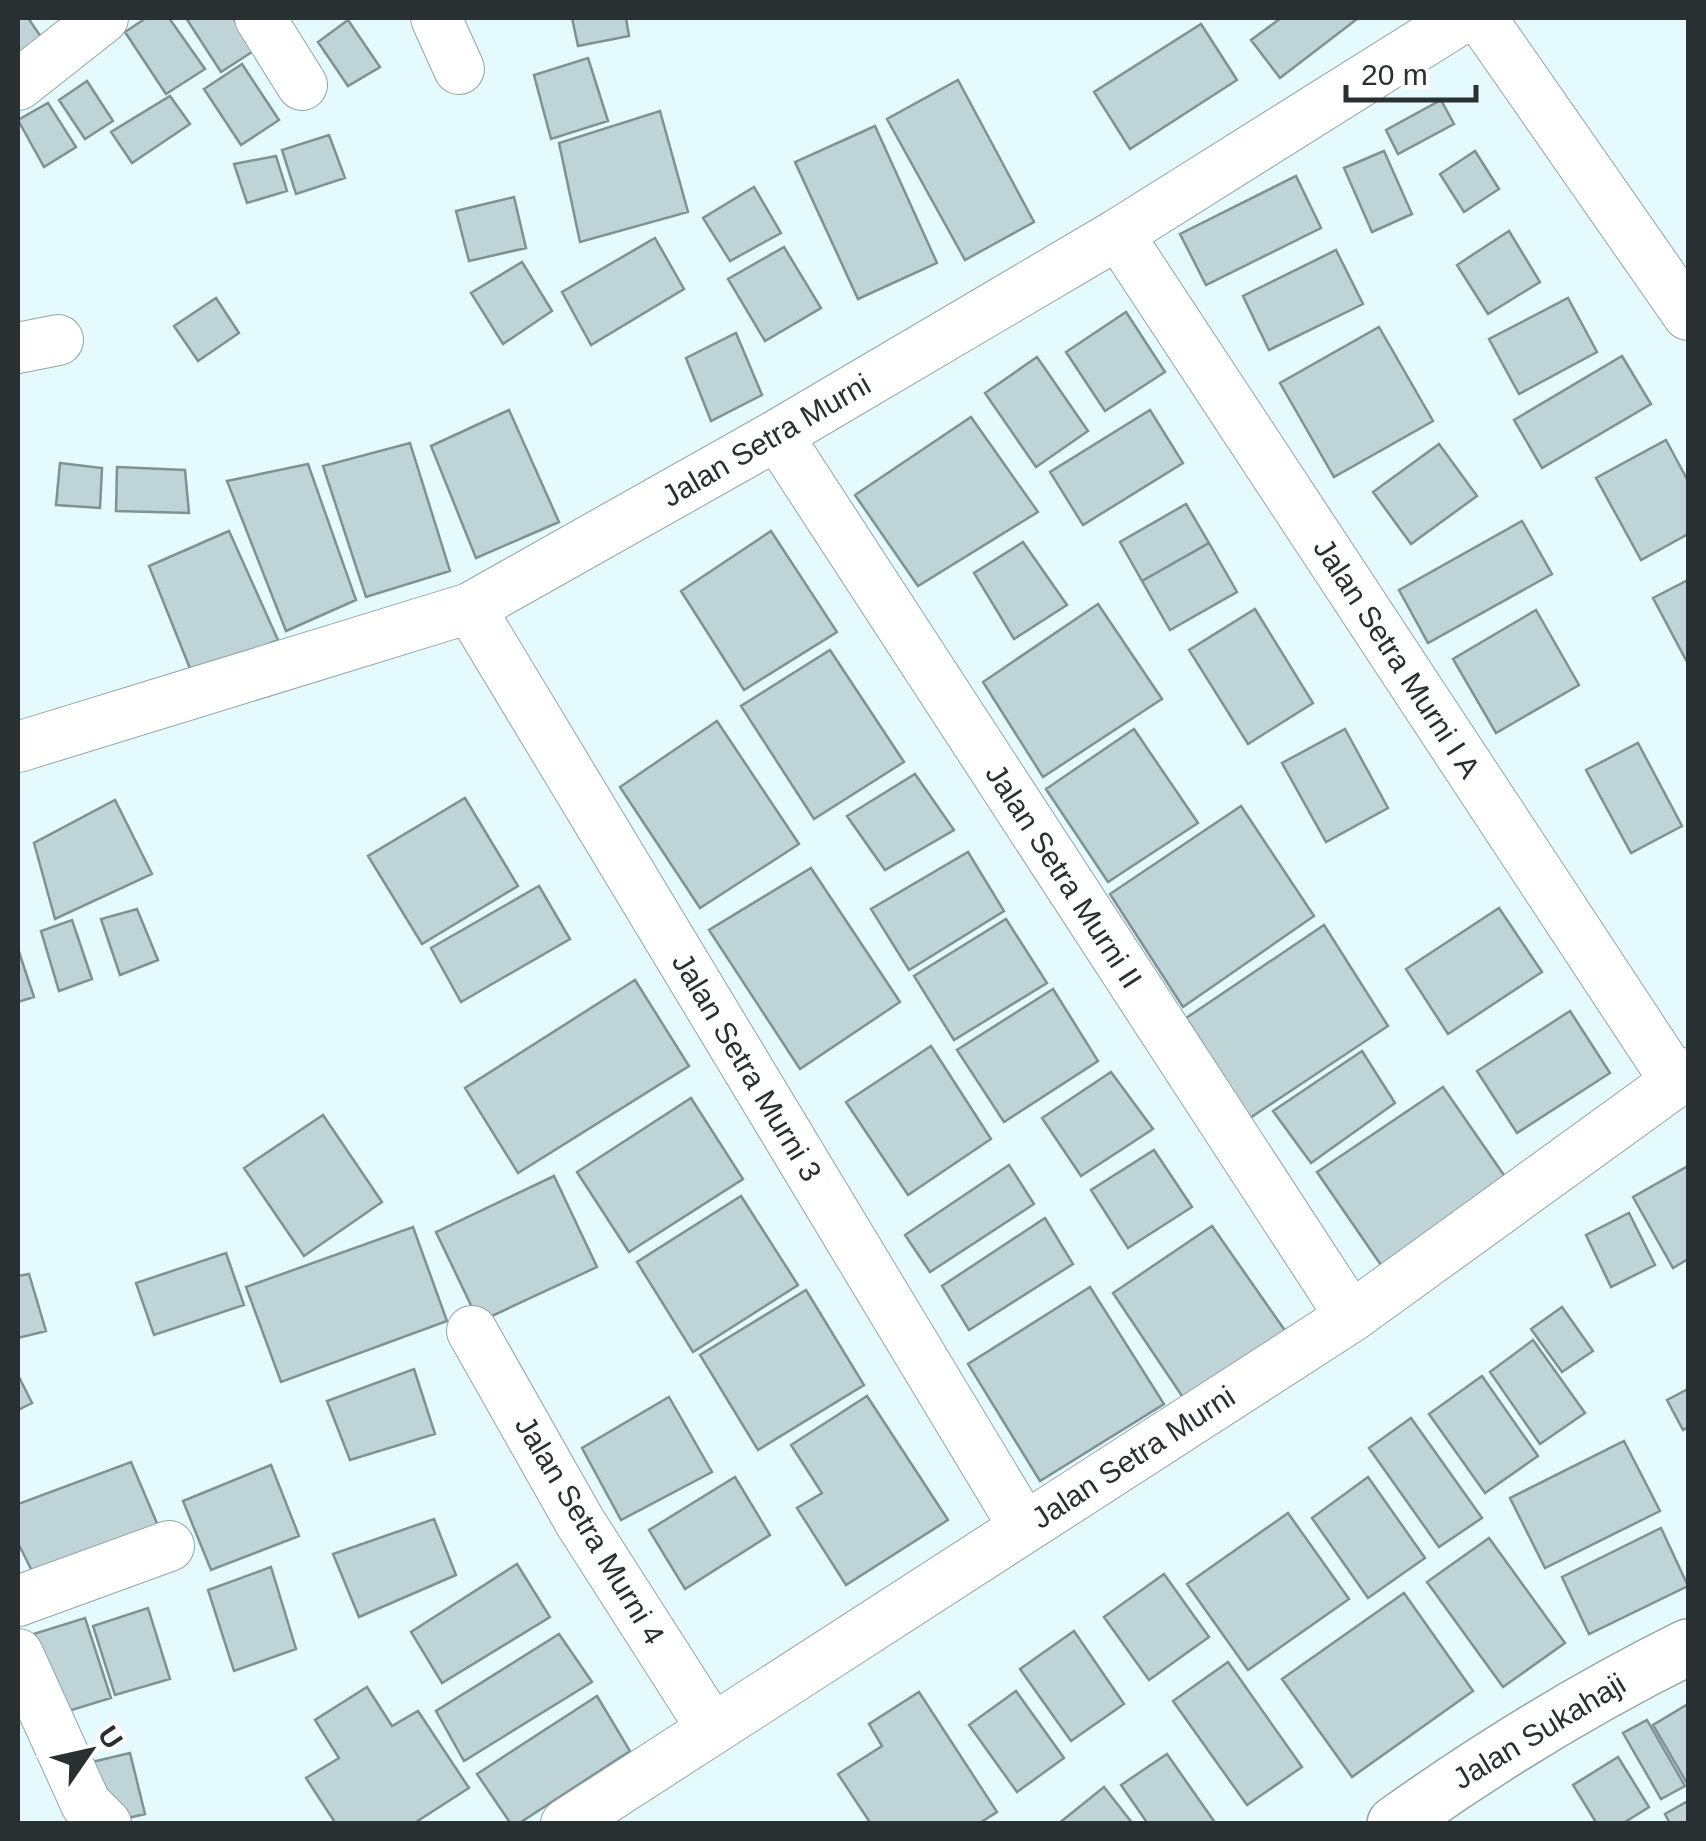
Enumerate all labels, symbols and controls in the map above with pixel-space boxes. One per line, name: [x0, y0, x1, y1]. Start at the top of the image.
scale bar: [1346, 40, 1476, 102]
text: 20 m: [1361, 58, 1428, 91]
street label: Jalan Setra Murni: [656, 367, 876, 513]
street label: Jalan Setra Murni I A: [1307, 532, 1487, 784]
street label: Jalan Setra Murni II: [979, 758, 1149, 994]
street label: Jalan Setra Murni 3: [666, 947, 828, 1187]
street label: Jalan Setra Murni: [1025, 1379, 1241, 1535]
street label: Jalan Setra Murni 4: [509, 1410, 671, 1650]
street label: Jalan Sukahaji: [1447, 1667, 1631, 1795]
north arrow: [40, 1701, 140, 1801]
text: U: [92, 1720, 129, 1754]

